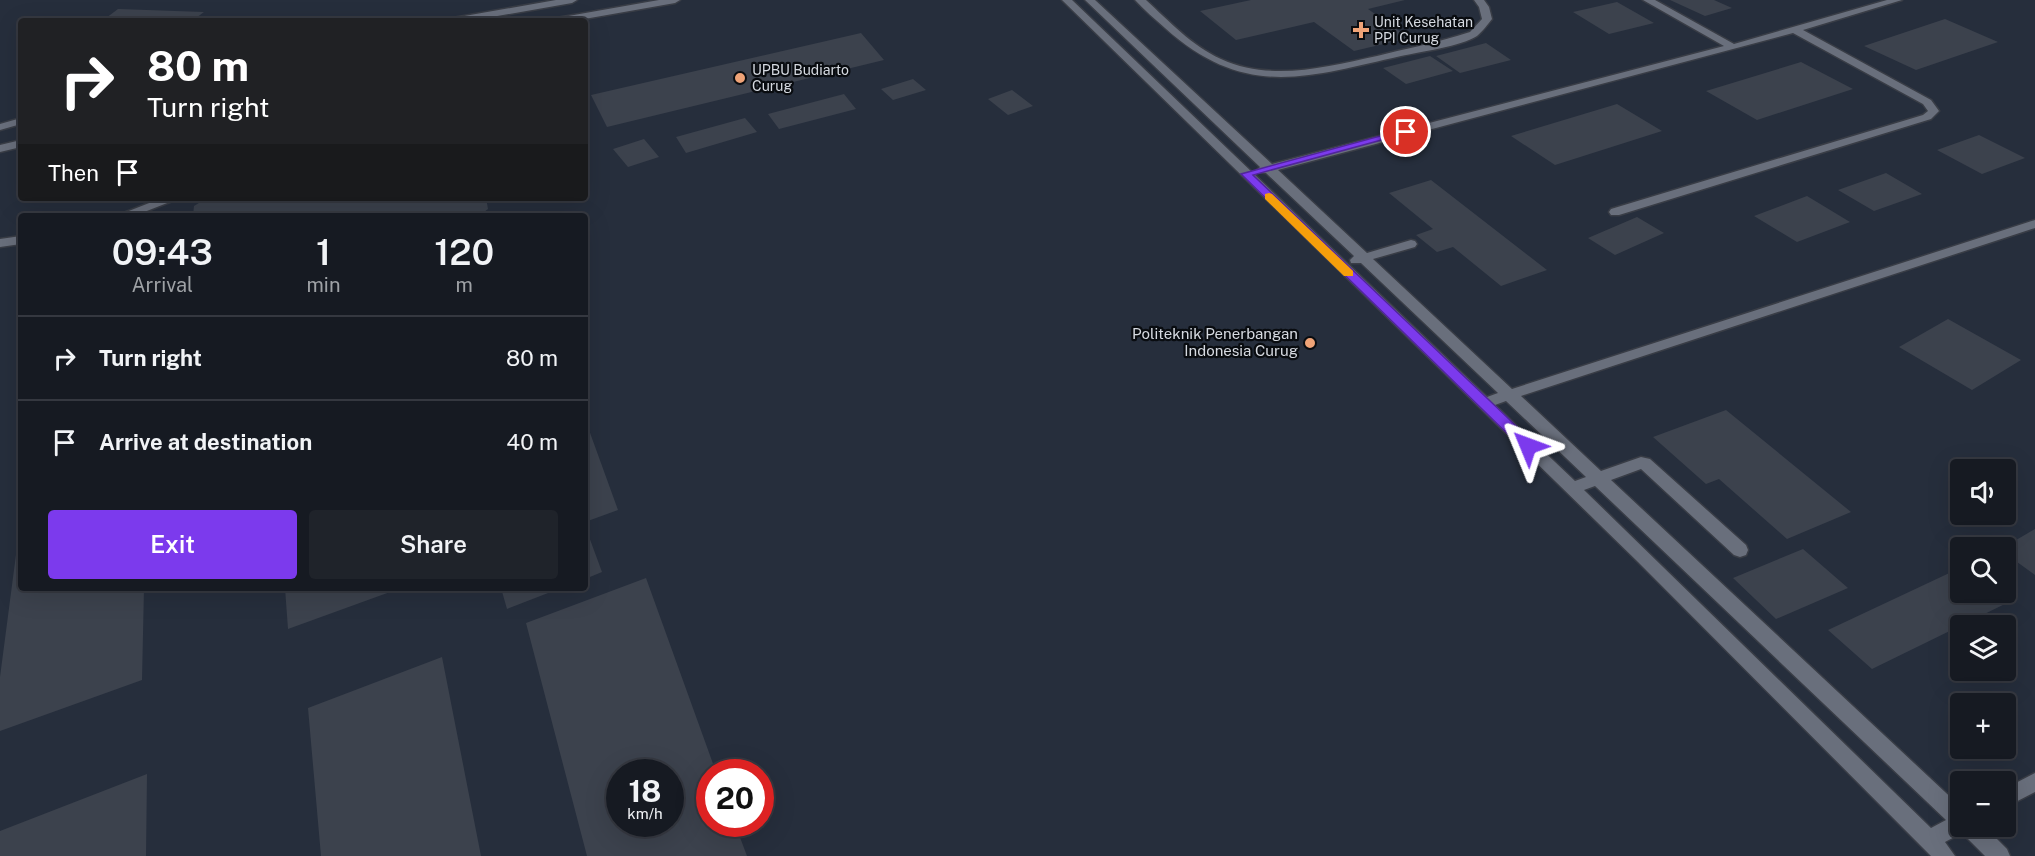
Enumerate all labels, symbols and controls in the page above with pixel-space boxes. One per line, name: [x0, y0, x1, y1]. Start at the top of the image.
place label: Unit Kesehatan PPI Curug: [1374, 14, 1473, 46]
marker: Unit Kesehatan PPI Curug: [1352, 21, 1370, 39]
text: 80 m: [147, 41, 249, 90]
icon: right: [48, 42, 126, 120]
place label: UPBU Budiarto Curug: [752, 62, 849, 94]
marker: UPBU Budiarto Curug: [733, 71, 747, 85]
text: Turn right: [147, 91, 270, 123]
pin: [1380, 106, 1431, 157]
icon: arrive: [1389, 115, 1422, 148]
icon: arrive: [111, 156, 144, 189]
text: Then: [48, 160, 99, 186]
text: 09:43: [112, 231, 213, 273]
text: 1: [316, 231, 331, 273]
text: 120: [434, 231, 494, 273]
text: Arrival: [131, 273, 193, 297]
text: min: [307, 273, 340, 297]
text: m: [456, 273, 473, 297]
place label: Politeknik Penerbangan Indonesia Curug: [1132, 325, 1298, 359]
marker: Politeknik Penerbangan Indonesia Curug: [1303, 336, 1317, 350]
icon: right: [48, 342, 81, 375]
text: Turn right: [99, 345, 202, 371]
text: 80 m: [506, 345, 558, 371]
position arrow: [1496, 414, 1560, 478]
icon: arrive: [48, 426, 81, 459]
text: Arrive at destination: [99, 429, 312, 455]
text: 40 m: [506, 429, 558, 455]
map controls: [1950, 459, 2016, 837]
button: sound: [1950, 459, 2016, 525]
button: Exit: [48, 510, 297, 579]
button: Share: [309, 510, 558, 579]
button: search: [1950, 537, 2016, 603]
button: layers: [1950, 615, 2016, 681]
button: +: [1950, 693, 2016, 759]
speed limit sign: 20: [696, 759, 774, 837]
button: −: [1950, 771, 2016, 837]
text: 18: [629, 773, 661, 809]
text: km/h: [627, 805, 663, 822]

